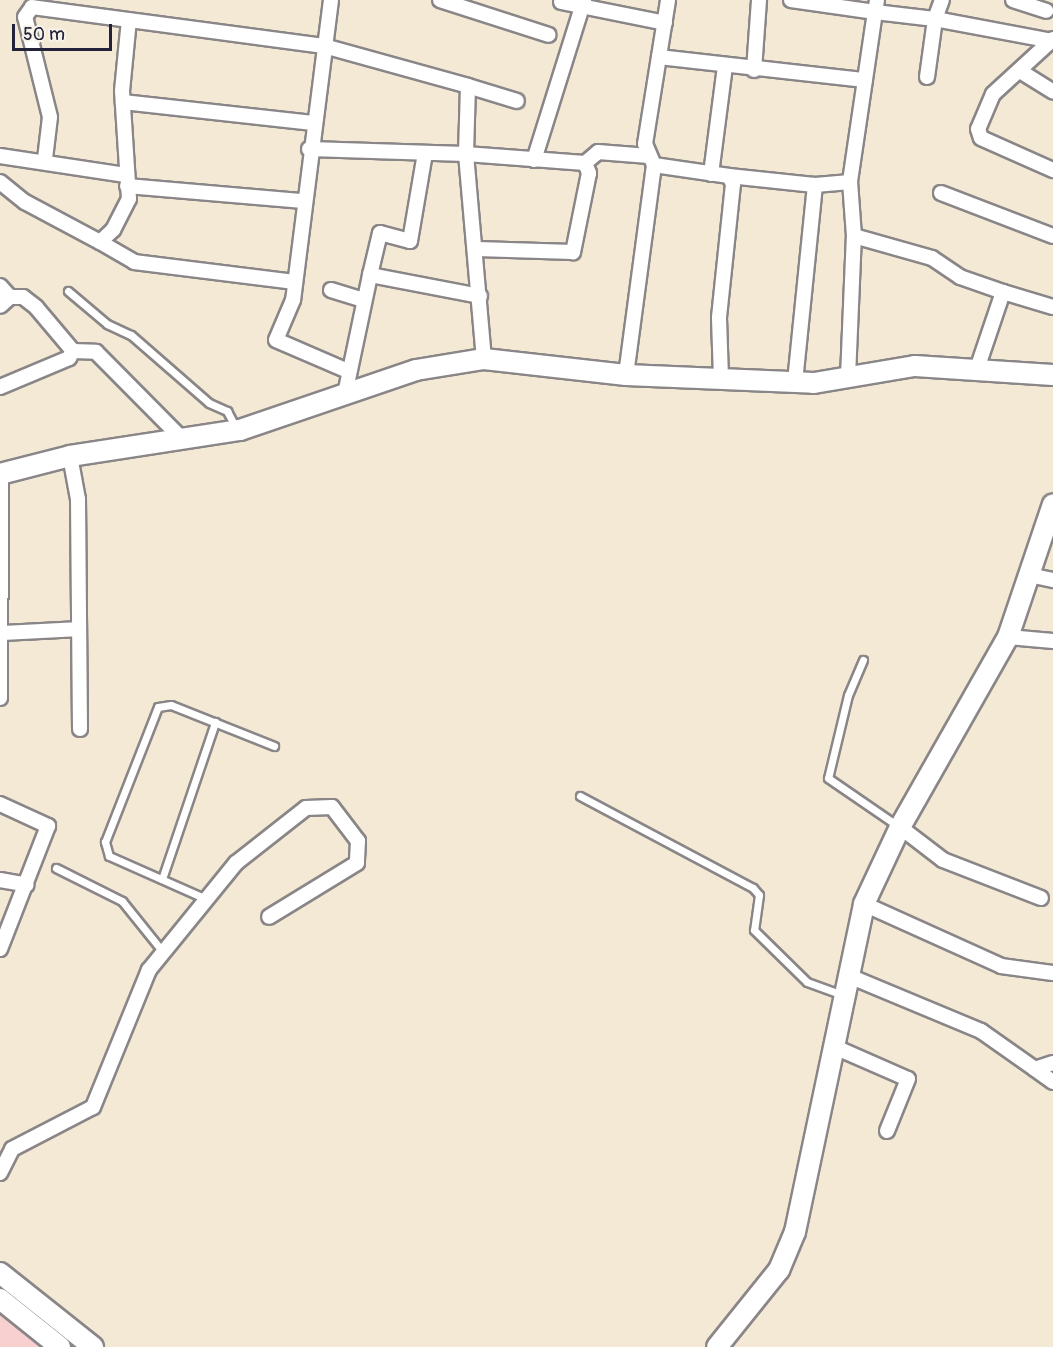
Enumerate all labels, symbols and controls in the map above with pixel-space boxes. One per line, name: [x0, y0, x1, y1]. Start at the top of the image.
scale bar: [15, 12, 116, 50]
text: 50 m: [23, 23, 65, 46]

